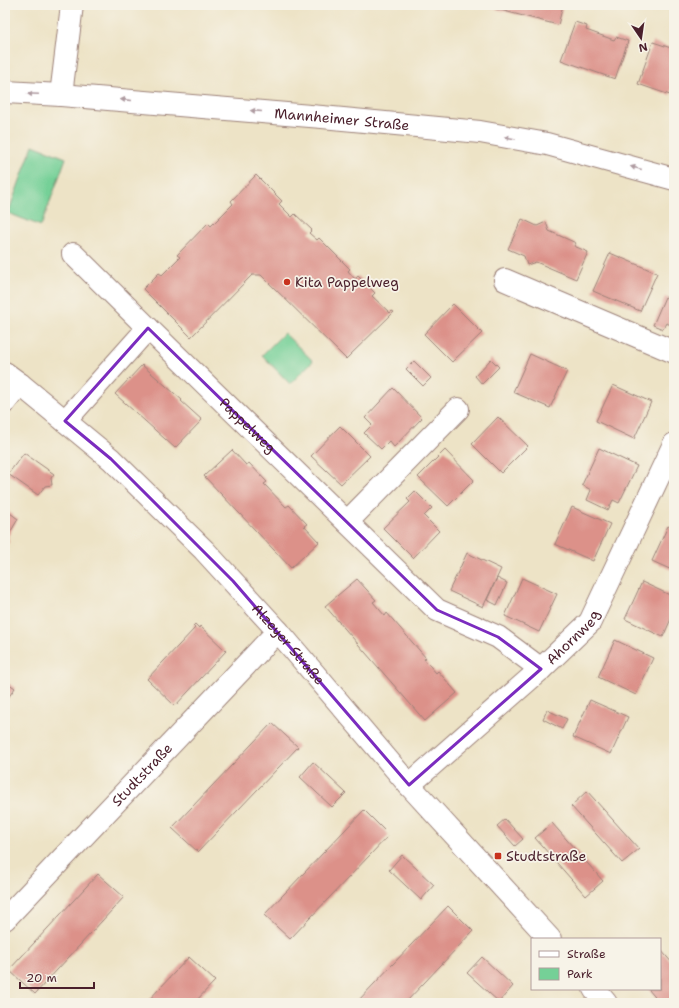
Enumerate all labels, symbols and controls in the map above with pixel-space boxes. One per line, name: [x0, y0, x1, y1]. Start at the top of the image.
north arrow: [621, 18, 661, 58]
text: N: [637, 39, 649, 56]
one-way arrow: [27, 90, 39, 97]
one-way arrow: [120, 97, 132, 104]
street label: Mannheimer Straße: [274, 104, 410, 134]
one-way arrow: [250, 108, 262, 115]
one-way arrow: [504, 135, 516, 141]
one-way arrow: [630, 165, 643, 171]
place label: Kita Pappelweg: [295, 273, 399, 291]
marker: Kita Pappelweg: [282, 277, 292, 287]
street label: Pappelweg: [216, 394, 280, 457]
street label: Alzeyer Straße: [248, 599, 329, 689]
street label: Ahornweg: [542, 607, 603, 668]
street label: Studtstraße: [108, 739, 176, 810]
place label: Studtstraße: [506, 847, 587, 865]
marker: Studtstraße: [493, 851, 503, 861]
legend: [531, 938, 661, 990]
text: Straße: [567, 946, 606, 962]
scale bar: [20, 964, 94, 990]
text: Park: [567, 966, 593, 982]
text: 20 m: [26, 970, 57, 986]

